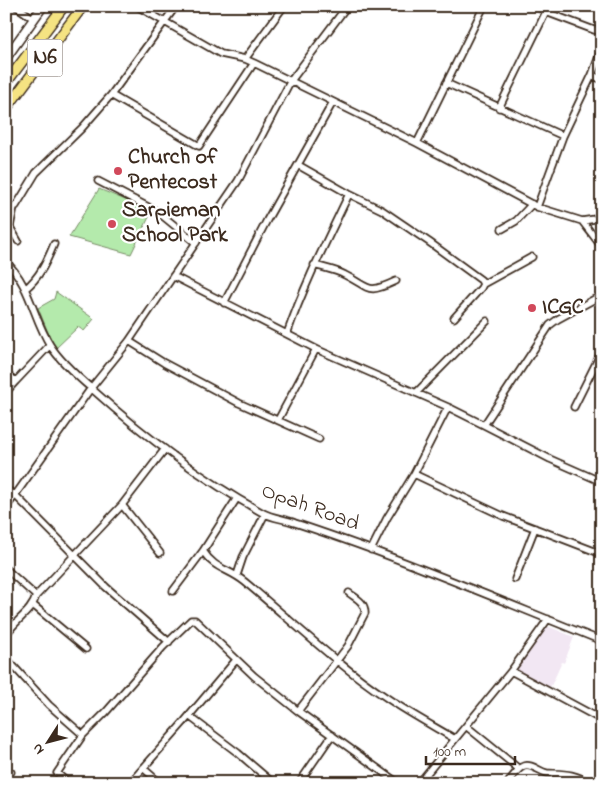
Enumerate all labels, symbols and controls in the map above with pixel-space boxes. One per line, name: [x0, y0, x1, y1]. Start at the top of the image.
road number: N6: [28, 40, 62, 76]
place label: Church of Pentecost: [128, 142, 218, 199]
marker: Church of Pentecost: [112, 165, 124, 177]
place label: Sarpieman School Park: [122, 195, 229, 252]
marker: Sarpieman School Park: [106, 218, 118, 230]
place label: ICGC: [542, 292, 584, 324]
marker: ICGC: [526, 302, 538, 314]
street label: Opah Road: [257, 476, 363, 540]
north arrow: [22, 716, 72, 766]
scale bar: [426, 734, 514, 766]
text: N: [27, 739, 50, 759]
text: 100 m: [433, 741, 466, 763]

